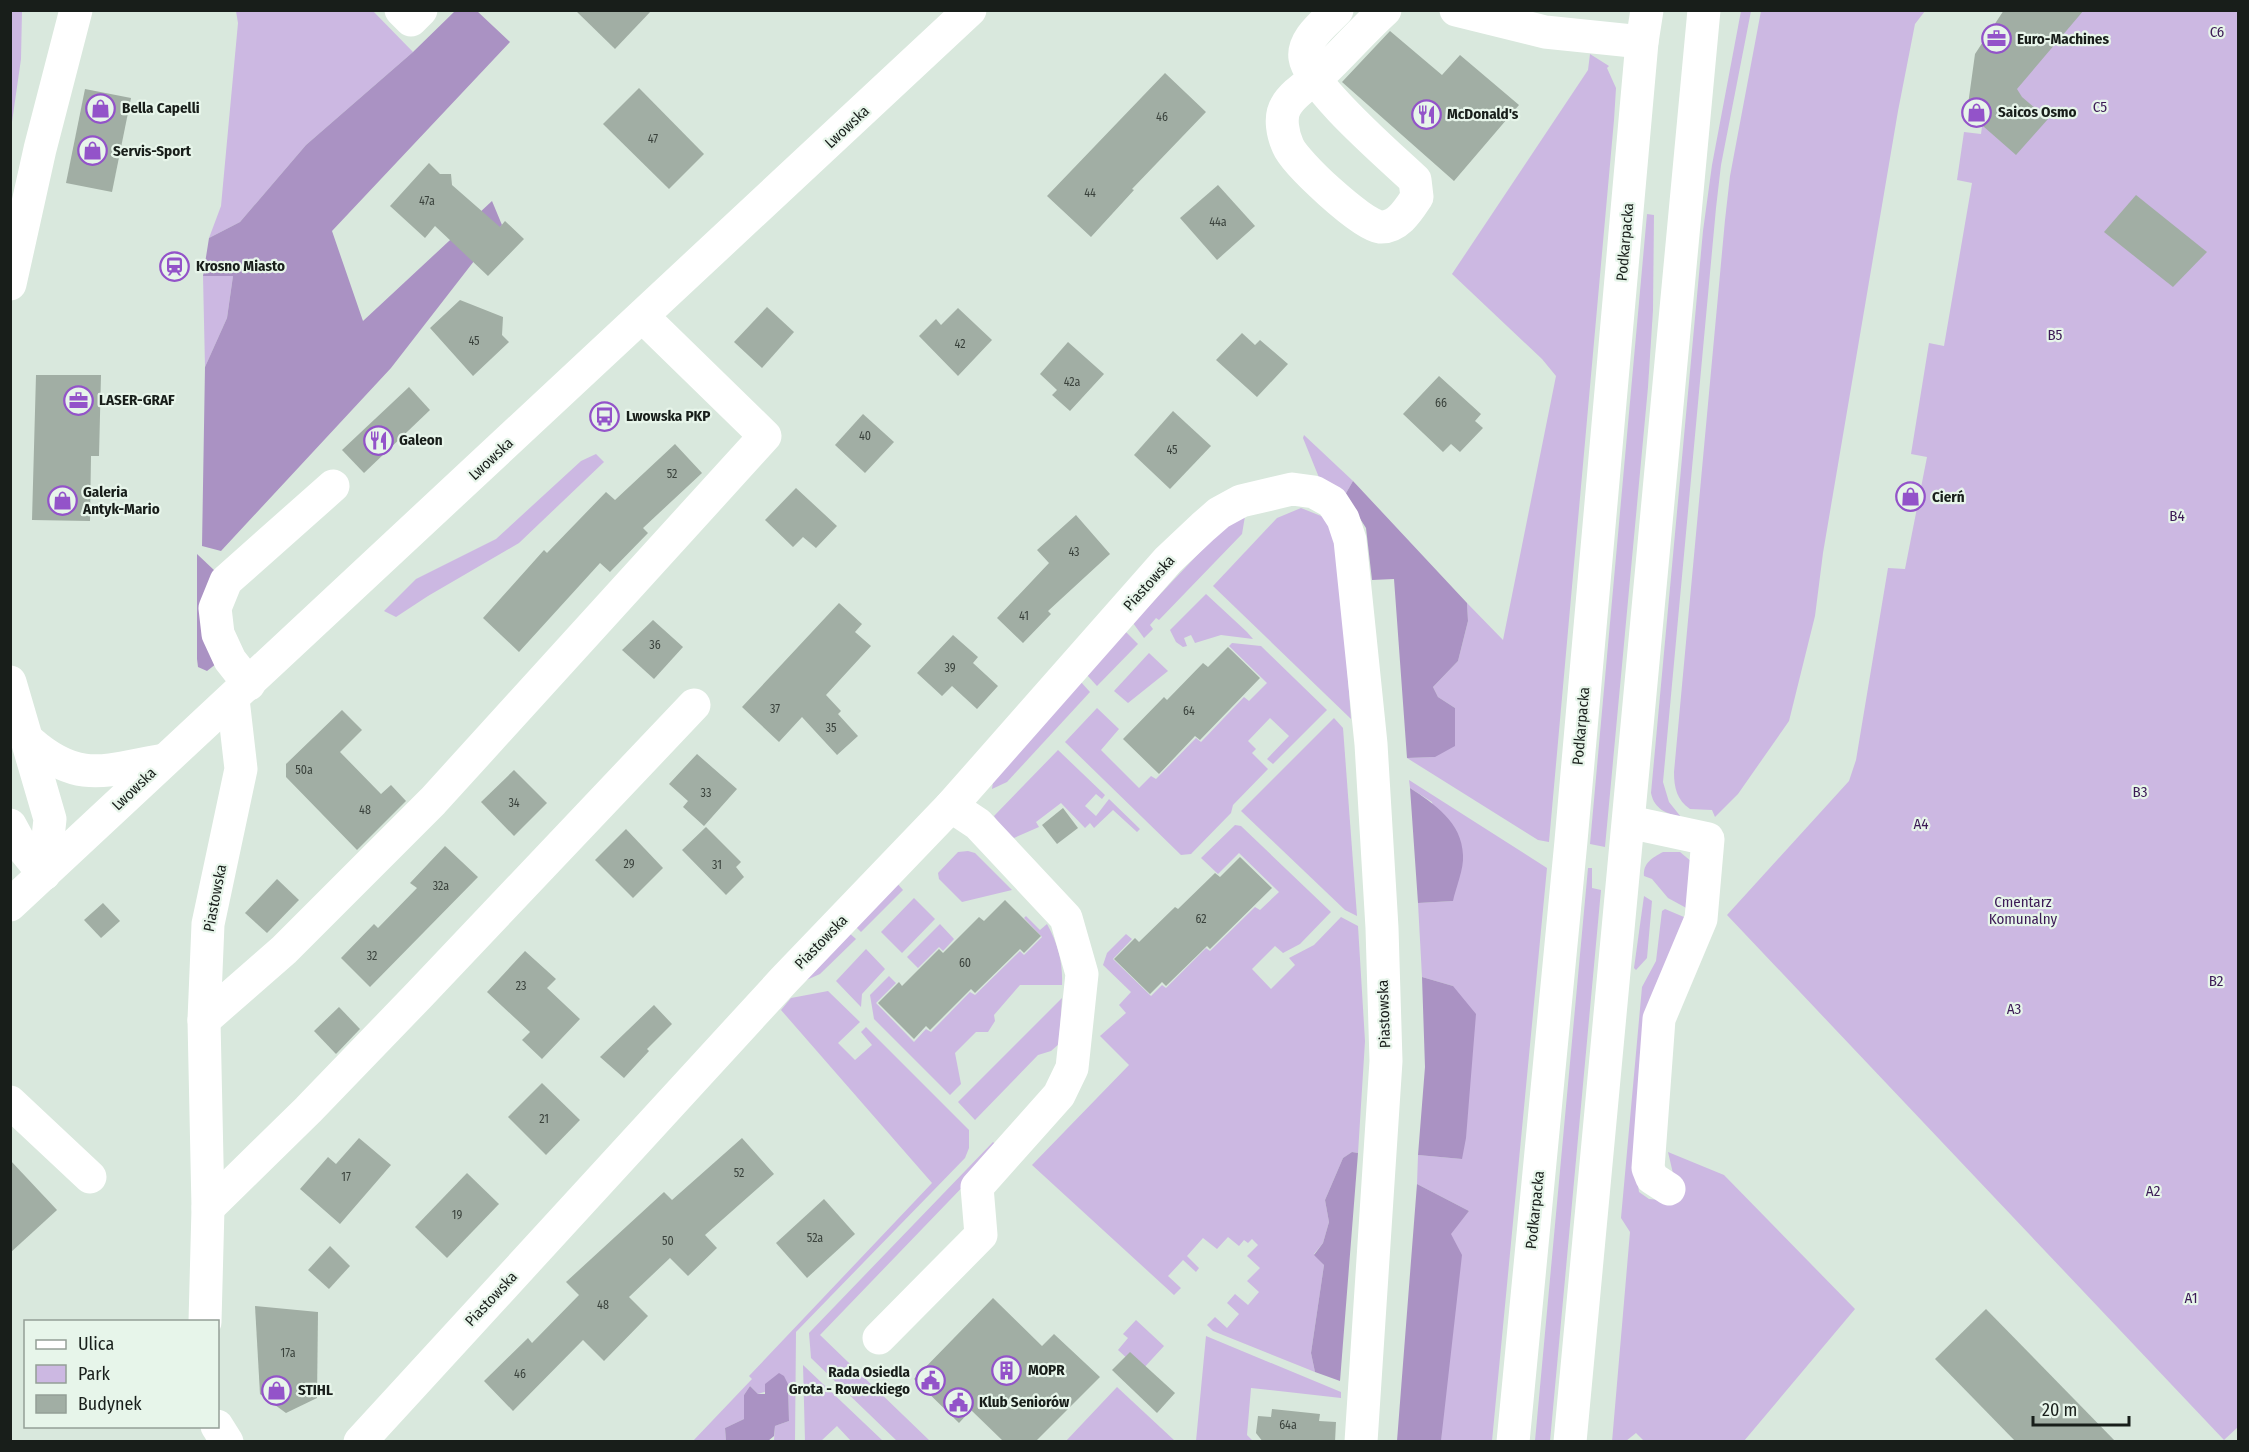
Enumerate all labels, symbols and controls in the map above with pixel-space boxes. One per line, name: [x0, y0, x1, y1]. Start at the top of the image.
office icon: Euro-Machines: [1980, 23, 2012, 55]
park label: C6: [2210, 23, 2224, 41]
place label: Euro-Machines: [2017, 30, 2109, 48]
shop icon: Bella Capelli: [85, 92, 117, 124]
shop icon: Saicos Osmo: [1961, 96, 1993, 128]
restaurant icon: McDonald's: [1410, 98, 1442, 130]
park label: C5: [2093, 98, 2107, 116]
place label: Bella Capelli: [122, 99, 200, 117]
street label: Lwowska: [821, 102, 873, 152]
place label: Saicos Osmo: [1998, 103, 2077, 121]
place label: McDonald's: [1447, 105, 1519, 123]
house number: 46: [1156, 110, 1168, 124]
house number: 47: [648, 132, 658, 146]
shop icon: Servis-Sport: [76, 135, 108, 167]
place label: Servis-Sport: [113, 142, 192, 160]
house number: 44: [1084, 186, 1096, 200]
house number: 47a: [419, 194, 435, 208]
street label: Podkarpacka: [1613, 202, 1637, 282]
house number: 44a: [1209, 215, 1227, 229]
station icon: Krosno Miasto: [159, 250, 191, 282]
place label: Krosno Miasto: [196, 257, 285, 275]
park label: B5: [2048, 326, 2063, 344]
house number: 45: [468, 334, 480, 348]
house number: 42: [955, 337, 965, 351]
house number: 42a: [1064, 375, 1080, 389]
office icon: LASER-GRAF: [62, 384, 94, 416]
place label: LASER-GRAF: [99, 391, 175, 409]
house number: 66: [1435, 396, 1447, 410]
bus stop icon: Lwowska PKP: [589, 400, 621, 432]
place label: Lwowska PKP: [626, 407, 710, 425]
restaurant icon: Galeon: [362, 424, 394, 456]
house number: 40: [859, 429, 871, 443]
place label: Galeon: [399, 431, 443, 449]
street label: Lwowska: [465, 434, 517, 484]
house number: 45: [1166, 443, 1178, 457]
house number: 52: [667, 467, 677, 481]
shop icon: Cierń: [1895, 481, 1927, 513]
place label: Galeria Antyk-Mario: [82, 483, 160, 518]
shop icon: Galeria Antyk-Mario: [46, 485, 78, 517]
place label: Cierń: [1932, 488, 1965, 506]
park label: B4: [2169, 507, 2185, 525]
house number: 43: [1068, 545, 1080, 559]
street label: Piastowska: [1119, 552, 1179, 614]
house number: 41: [1019, 609, 1029, 623]
house number: 36: [649, 638, 661, 652]
house number: 39: [944, 661, 956, 675]
street label: Podkarpacka: [1569, 686, 1593, 766]
house number: 37: [770, 702, 780, 716]
house number: 64: [1183, 704, 1195, 718]
house number: 35: [826, 721, 837, 735]
house number: 50a: [295, 763, 313, 777]
street label: Lwowska: [108, 764, 160, 814]
park label: B3: [2133, 783, 2148, 801]
house number: 33: [701, 786, 711, 800]
house number: 34: [508, 796, 520, 810]
house number: 48: [359, 803, 371, 817]
park label: A4: [1914, 815, 1928, 833]
house number: 29: [623, 857, 635, 871]
house number: 31: [712, 858, 722, 872]
street label: Piastowska: [200, 863, 230, 933]
house number: 32a: [433, 879, 449, 893]
park label: Cmentarz Komunalny: [1989, 893, 2058, 928]
street label: Piastowska: [791, 911, 851, 973]
house number: 62: [1195, 912, 1207, 926]
house number: 32: [367, 949, 377, 963]
house number: 60: [959, 956, 971, 970]
park label: B2: [2209, 972, 2224, 990]
house number: 23: [516, 979, 526, 993]
street label: Piastowska: [1374, 980, 1394, 1048]
park label: A3: [2007, 1000, 2022, 1018]
house number: 21: [539, 1112, 549, 1126]
house number: 52: [734, 1166, 744, 1180]
house number: 17: [341, 1170, 351, 1184]
street label: Podkarpacka: [1522, 1170, 1548, 1250]
park label: A2: [2146, 1182, 2161, 1200]
house number: 19: [452, 1208, 462, 1222]
house number: 52a: [807, 1231, 823, 1245]
house number: 50: [662, 1234, 674, 1248]
street label: Piastowska: [461, 1268, 521, 1330]
park label: A1: [2185, 1289, 2198, 1307]
house number: 48: [597, 1298, 609, 1312]
legend: [24, 1320, 219, 1428]
text: Ulica: [78, 1333, 114, 1355]
house number: 17a: [280, 1346, 296, 1360]
building icon: MOPR: [991, 1354, 1023, 1386]
place label: MOPR: [1028, 1361, 1065, 1379]
text: Park: [78, 1363, 111, 1385]
place label: Rada Osiedla Grota - Roweckiego: [789, 1363, 911, 1398]
public building icon: Rada Osiedla Grota - Roweckiego: [915, 1365, 947, 1397]
house number: 46: [514, 1367, 526, 1381]
shop icon: STIHL: [261, 1374, 293, 1406]
place label: STIHL: [298, 1381, 333, 1399]
public building icon: Klub Seniorów: [942, 1386, 974, 1418]
scale bar: [2033, 1389, 2129, 1427]
text: Budynek: [78, 1393, 142, 1415]
place label: Klub Seniorów: [979, 1393, 1070, 1411]
text: 20 m: [2042, 1399, 2077, 1421]
house number: 64a: [1279, 1418, 1297, 1432]

